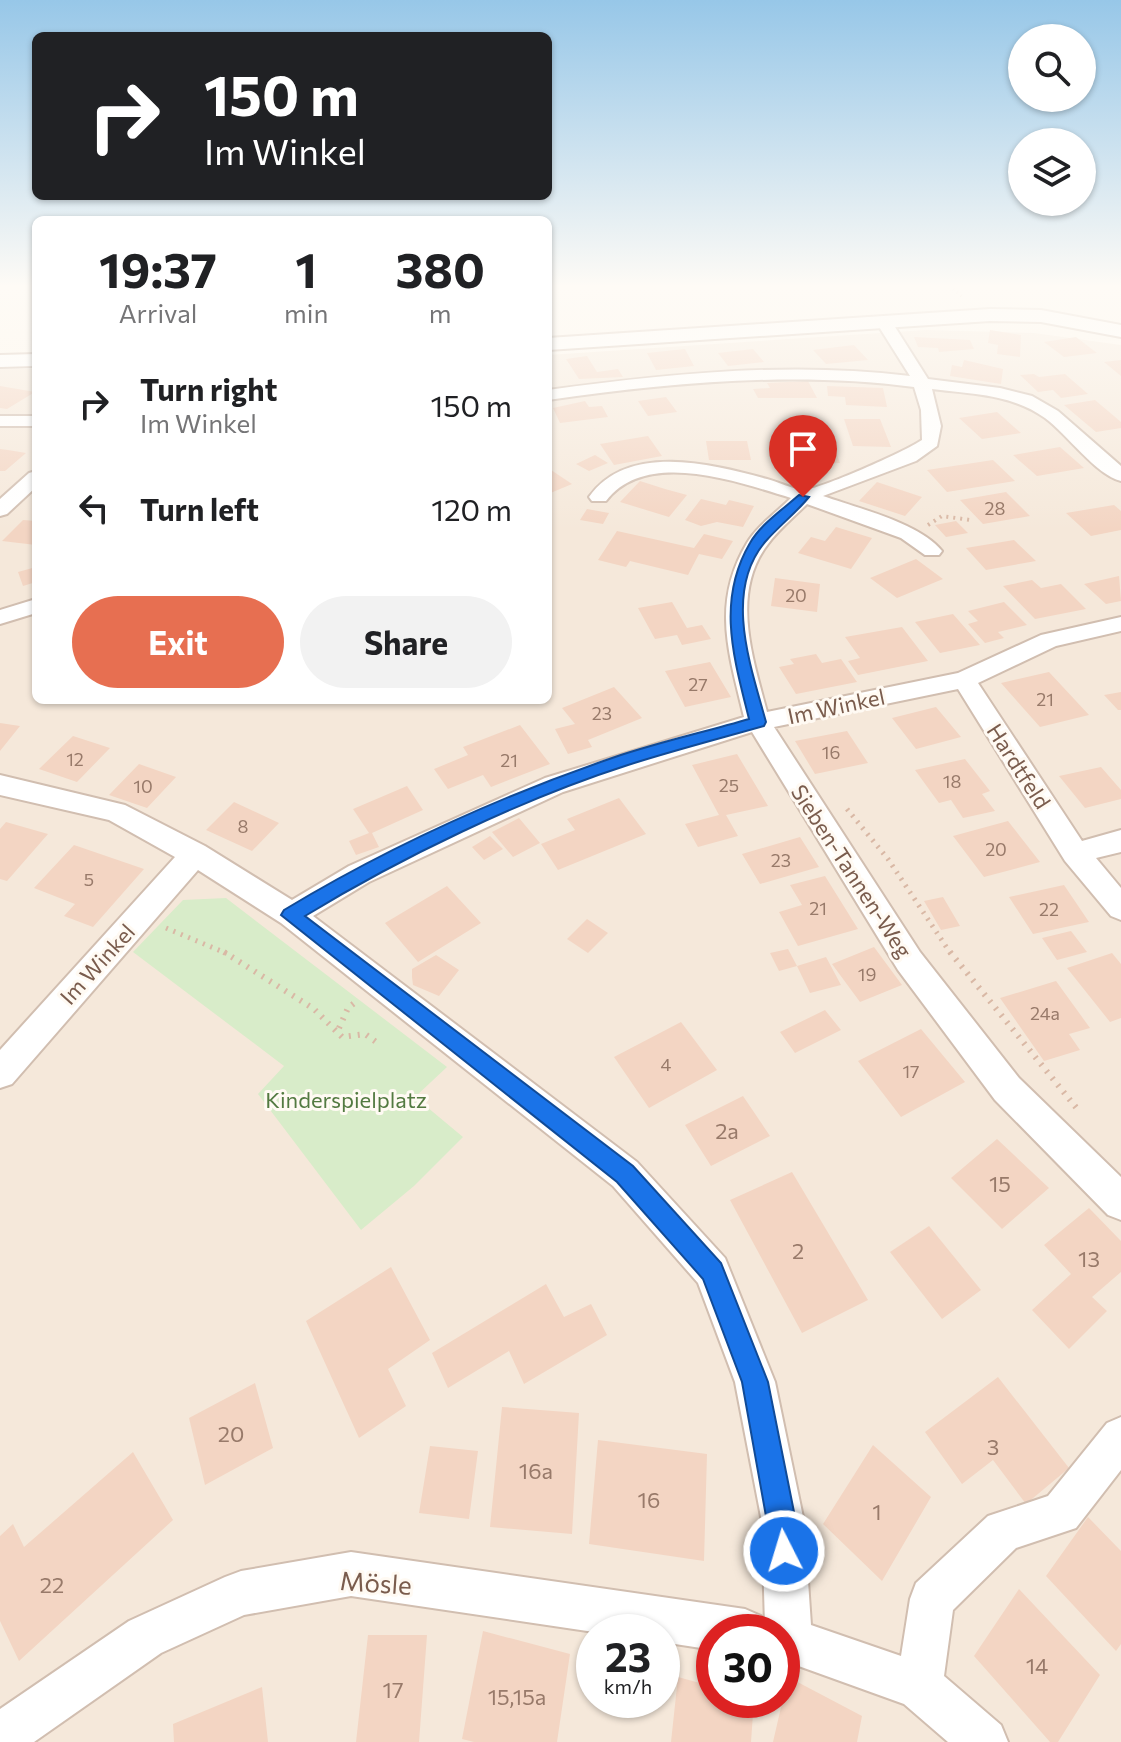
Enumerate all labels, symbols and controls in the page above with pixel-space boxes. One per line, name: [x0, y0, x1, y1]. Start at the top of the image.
map controls: [1008, 24, 1096, 216]
button: search: [1008, 24, 1096, 112]
text: 150 m: [204, 59, 359, 128]
icon: right: [72, 64, 176, 168]
text: Im Winkel: [204, 128, 366, 172]
button: layers: [1008, 128, 1096, 216]
text: 19:37: [99, 239, 217, 298]
text: 1: [295, 239, 317, 298]
text: 380: [395, 239, 485, 298]
text: Arrival: [119, 297, 197, 328]
text: min: [284, 297, 328, 328]
text: m: [429, 297, 451, 328]
text: Turn right: [140, 370, 277, 407]
icon: right: [72, 382, 116, 426]
text: 150 m: [430, 386, 512, 423]
text: Im Winkel: [140, 407, 257, 438]
pin: [769, 415, 837, 497]
icon: arrive: [781, 427, 825, 471]
icon: left: [72, 486, 116, 530]
text: Turn left: [140, 490, 259, 527]
text: 120 m: [431, 490, 512, 527]
house number: 28: [985, 497, 1006, 519]
house number: 20: [785, 584, 807, 606]
button: Exit: [72, 596, 284, 688]
button: Share: [300, 596, 512, 688]
house number: 27: [688, 673, 708, 695]
street label: Im Winkel: [785, 683, 887, 729]
house number: 21: [1036, 688, 1054, 710]
house number: 23: [592, 702, 612, 724]
street label: Hardtfeld: [981, 718, 1057, 814]
house number: 16: [822, 741, 840, 763]
house number: 12: [66, 748, 84, 770]
house number: 21: [500, 749, 518, 771]
house number: 18: [943, 770, 961, 792]
house number: 25: [719, 774, 739, 796]
house number: 10: [133, 775, 153, 797]
street label: Sieben-Tannen-Weg: [786, 779, 918, 963]
house number: 8: [238, 815, 249, 837]
house number: 20: [985, 838, 1007, 860]
house number: 23: [771, 849, 791, 871]
house number: 5: [84, 868, 94, 890]
house number: 21: [809, 897, 827, 919]
house number: 22: [1039, 898, 1059, 920]
street label: Im Winkel: [54, 918, 140, 1010]
house number: 19: [858, 963, 876, 985]
house number: 24a: [1030, 1002, 1060, 1024]
house number: 4: [661, 1053, 672, 1075]
house number: 17: [902, 1060, 920, 1082]
park label: Kinderspielplatz: [265, 1086, 427, 1113]
house number: 2a: [715, 1117, 739, 1144]
house number: 15: [989, 1170, 1011, 1197]
house number: 2: [792, 1237, 804, 1264]
house number: 13: [1078, 1245, 1100, 1272]
house number: 20: [218, 1420, 244, 1447]
house number: 3: [987, 1433, 999, 1460]
house number: 16a: [519, 1457, 553, 1484]
house number: 16: [638, 1486, 660, 1513]
house number: 1: [872, 1498, 882, 1525]
position arrow: [742, 1509, 826, 1593]
street label: Mösle: [339, 1564, 413, 1600]
house number: 22: [40, 1571, 64, 1598]
speed limit sign: 30: [696, 1614, 800, 1718]
text: 23: [605, 1631, 651, 1680]
house number: 14: [1026, 1652, 1048, 1679]
text: km/h: [604, 1674, 652, 1698]
house number: 17: [382, 1676, 404, 1703]
house number: 15,15a: [488, 1683, 546, 1710]

